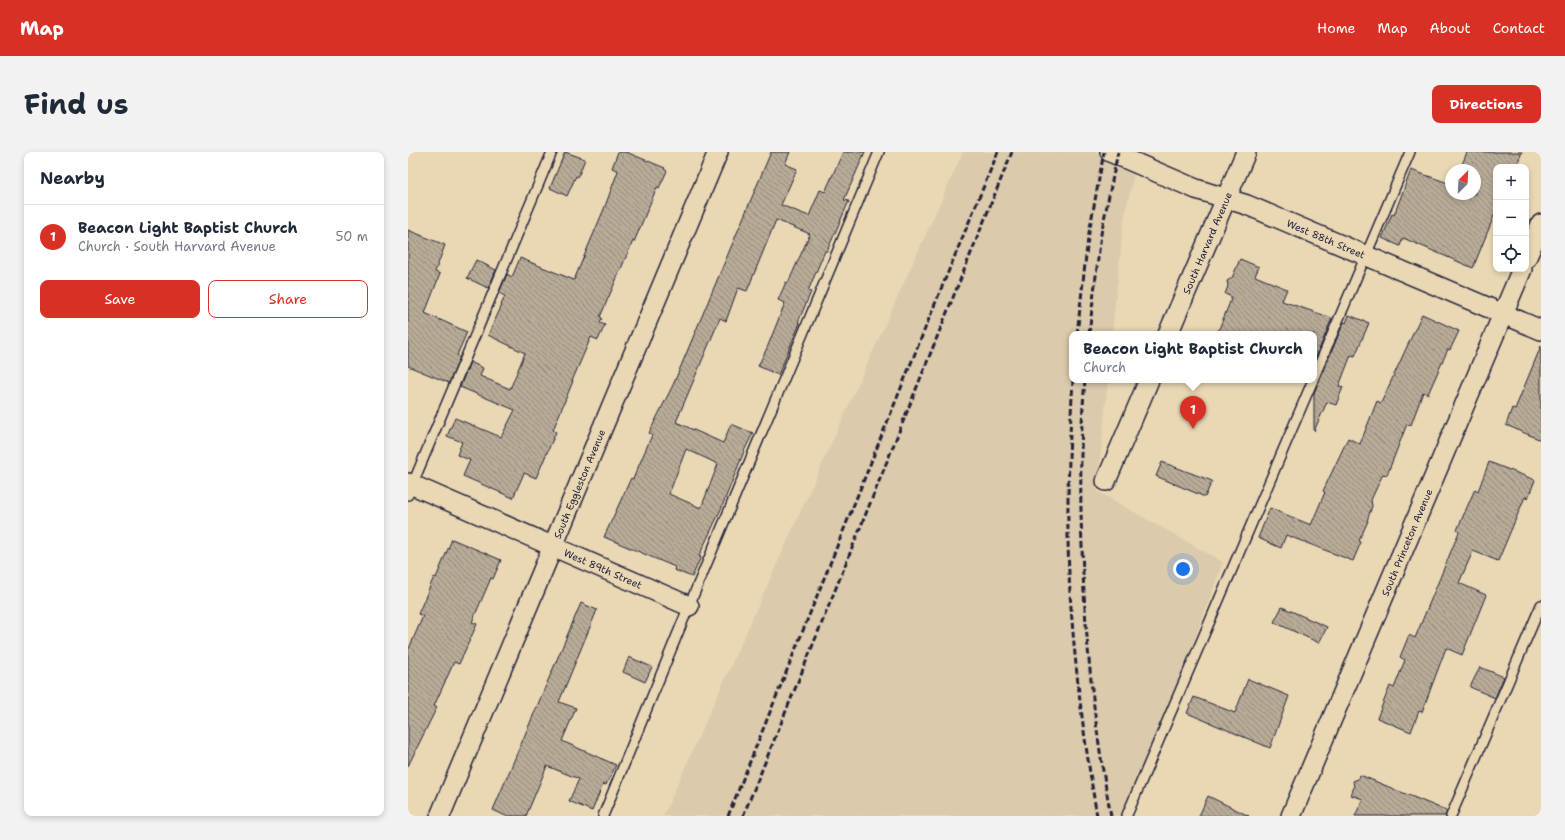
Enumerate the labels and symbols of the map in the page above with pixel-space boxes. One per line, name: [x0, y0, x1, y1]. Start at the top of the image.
north arrow: [1445, 164, 1481, 200]
street label: South Harvard Avenue: [1179, 190, 1235, 296]
street label: West 88th Street: [1285, 216, 1367, 261]
pin: 1: [1180, 396, 1206, 429]
street label: South Eggleston Avenue: [550, 427, 608, 541]
street label: South Princeton Avenue: [1378, 486, 1435, 598]
street label: West 89th Street: [562, 546, 644, 591]
your location: [1173, 559, 1193, 579]

